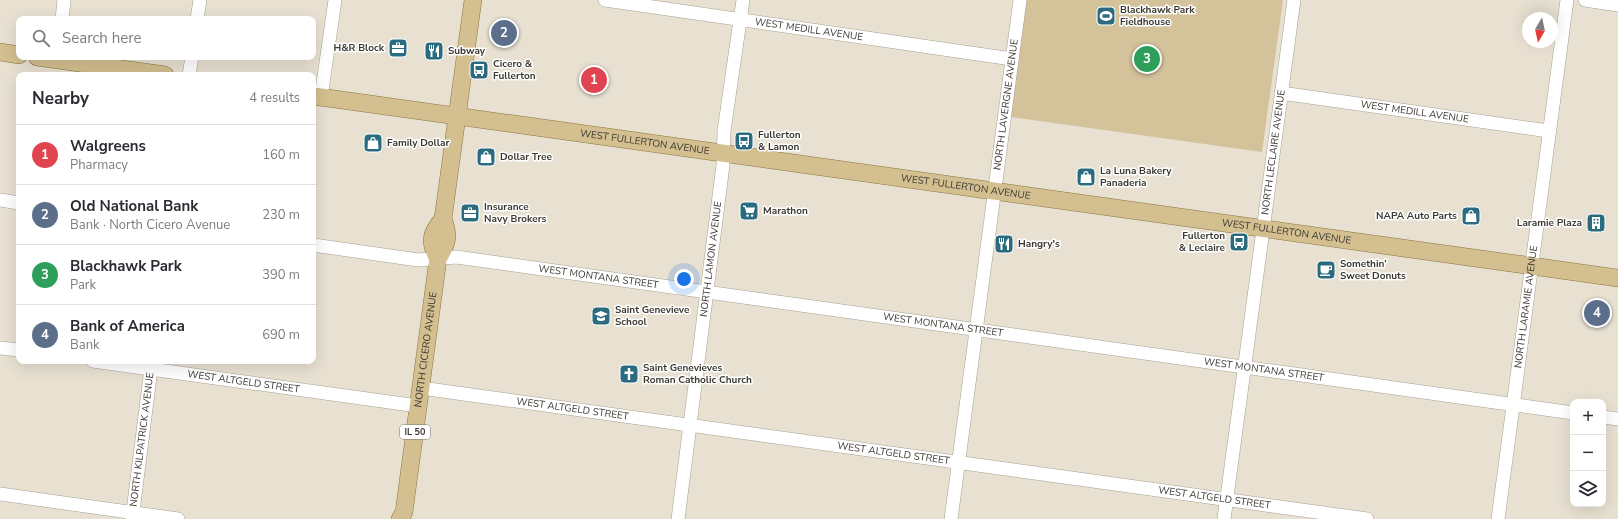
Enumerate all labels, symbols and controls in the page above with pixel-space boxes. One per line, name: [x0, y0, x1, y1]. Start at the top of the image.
place label: Blackhawk Park Fieldhouse: [1120, 3, 1195, 29]
sports icon: Blackhawk Park Fieldhouse: [1095, 5, 1117, 27]
north arrow: [1522, 12, 1558, 48]
street label: WEST MEDILL AVENUE: [754, 15, 864, 44]
search box: [16, 16, 316, 60]
pin: 2: [491, 18, 517, 48]
icon: search: [30, 27, 52, 49]
text: Search here: [62, 28, 142, 48]
office icon: H&R Block: [387, 37, 409, 59]
street label: NORTH LAVERGNE AVENUE: [990, 38, 1022, 171]
restaurant icon: Subway: [423, 40, 445, 62]
place label: H&R Block: [334, 41, 385, 55]
place label: Subway: [448, 44, 486, 58]
pin: 3: [1134, 44, 1160, 74]
place label: Cicero & Fullerton: [493, 57, 536, 83]
bus stop icon: Cicero & Fullerton: [468, 59, 490, 81]
pin: 1: [581, 65, 607, 95]
text: Nearby: [32, 87, 89, 110]
text: 4 results: [249, 89, 300, 107]
street label: NORTH LECLAIRE AVENUE: [1258, 89, 1289, 216]
street label: WEST MEDILL AVENUE: [1360, 97, 1470, 127]
street label: WEST FULLERTON AVENUE: [579, 126, 711, 158]
place label: Fullerton & Lamon: [758, 128, 801, 154]
bus stop icon: Fullerton & Lamon: [733, 130, 755, 152]
shop icon: Family Dollar: [362, 132, 384, 154]
text: Walgreens: [70, 136, 146, 156]
place label: Family Dollar: [387, 136, 449, 150]
text: 1: [41, 146, 49, 164]
text: 160 m: [262, 146, 300, 164]
shop icon: Dollar Tree: [475, 146, 497, 168]
place label: Dollar Tree: [500, 150, 553, 164]
text: Pharmacy: [70, 156, 128, 174]
place label: La Luna Bakery Panaderia: [1100, 164, 1172, 190]
shop icon: La Luna Bakery Panaderia: [1075, 166, 1097, 188]
street label: WEST FULLERTON AVENUE: [900, 171, 1031, 203]
text: Old National Bank: [70, 196, 198, 216]
place label: Insurance Navy Brokers: [484, 200, 547, 226]
street label: NORTH LAMON AVENUE: [697, 200, 725, 318]
supermarket icon: Marathon: [738, 200, 760, 222]
office icon: Insurance Navy Brokers: [459, 202, 481, 224]
place label: Marathon: [763, 204, 808, 218]
shop icon: NAPA Auto Parts: [1460, 205, 1482, 227]
text: 2: [41, 206, 49, 224]
text: 230 m: [262, 206, 300, 224]
place label: NAPA Auto Parts: [1376, 209, 1457, 223]
building icon: Laramie Plaza: [1585, 212, 1607, 234]
text: Bank · North Cicero Avenue: [70, 216, 230, 234]
street label: WEST FULLERTON AVENUE: [1221, 216, 1352, 248]
place label: Laramie Plaza: [1517, 216, 1582, 230]
place label: Fullerton & Leclaire: [1179, 229, 1226, 255]
bus stop icon: Fullerton & Leclaire: [1228, 231, 1250, 253]
restaurant icon: Hangry's: [993, 233, 1015, 255]
place label: Hangry's: [1018, 237, 1060, 251]
street label: NORTH LARAMIE AVENUE: [1511, 244, 1541, 369]
text: Blackhawk Park: [70, 256, 182, 276]
place label: Somethin’ Sweet Donuts: [1340, 257, 1406, 283]
cafe icon: Somethin’ Sweet Donuts: [1315, 259, 1337, 281]
street label: WEST MONTANA STREET: [537, 262, 659, 292]
text: 3: [41, 266, 49, 284]
text: 390 m: [262, 266, 300, 284]
your location: [674, 269, 694, 289]
text: Park: [70, 276, 96, 294]
street label: NORTH CICERO AVENUE: [411, 291, 441, 408]
pin: 4: [1584, 298, 1610, 328]
place label: Saint Genevieve School: [615, 303, 690, 329]
school or university icon: Saint Genevieve School: [590, 305, 612, 327]
street label: WEST MONTANA STREET: [882, 310, 1004, 340]
text: Bank of America: [70, 316, 185, 336]
text: 4: [41, 326, 49, 344]
text: 690 m: [262, 326, 300, 344]
text: Bank: [70, 336, 100, 354]
street label: WEST MONTANA STREET: [1203, 355, 1325, 385]
place label: Saint Genevieves Roman Catholic Church: [643, 361, 752, 387]
church icon: Saint Genevieves Roman Catholic Church: [618, 363, 640, 385]
street label: WEST ALTGELD STREET: [186, 367, 301, 397]
street label: NORTH KILPATRICK AVENUE: [127, 372, 157, 508]
street label: WEST ALTGELD STREET: [515, 394, 630, 424]
map controls: [1570, 399, 1606, 507]
button: +: [1570, 399, 1606, 435]
road number: IL 50: [400, 425, 430, 439]
button: −: [1570, 435, 1606, 471]
street label: WEST ALTGELD STREET: [836, 439, 951, 468]
button: layers: [1570, 471, 1606, 507]
street label: WEST ALTGELD STREET: [1157, 483, 1271, 513]

